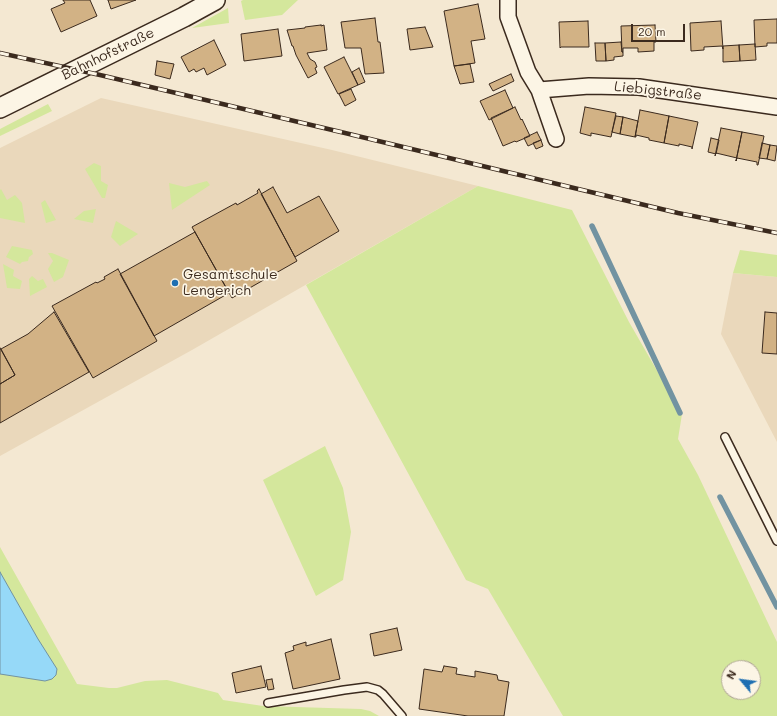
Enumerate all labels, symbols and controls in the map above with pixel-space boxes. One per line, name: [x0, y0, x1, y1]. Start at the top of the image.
scale bar: [633, 16, 687, 42]
text: 20 m: [638, 23, 666, 39]
street label: Bahnhofstraße: [59, 24, 157, 84]
street label: Liebigstraße: [613, 78, 703, 104]
place label: Gesamtschule Lengerich: [183, 267, 278, 300]
marker: Gesamtschule Lengerich: [170, 278, 180, 288]
north arrow: [721, 660, 761, 700]
text: N: [722, 667, 740, 682]

